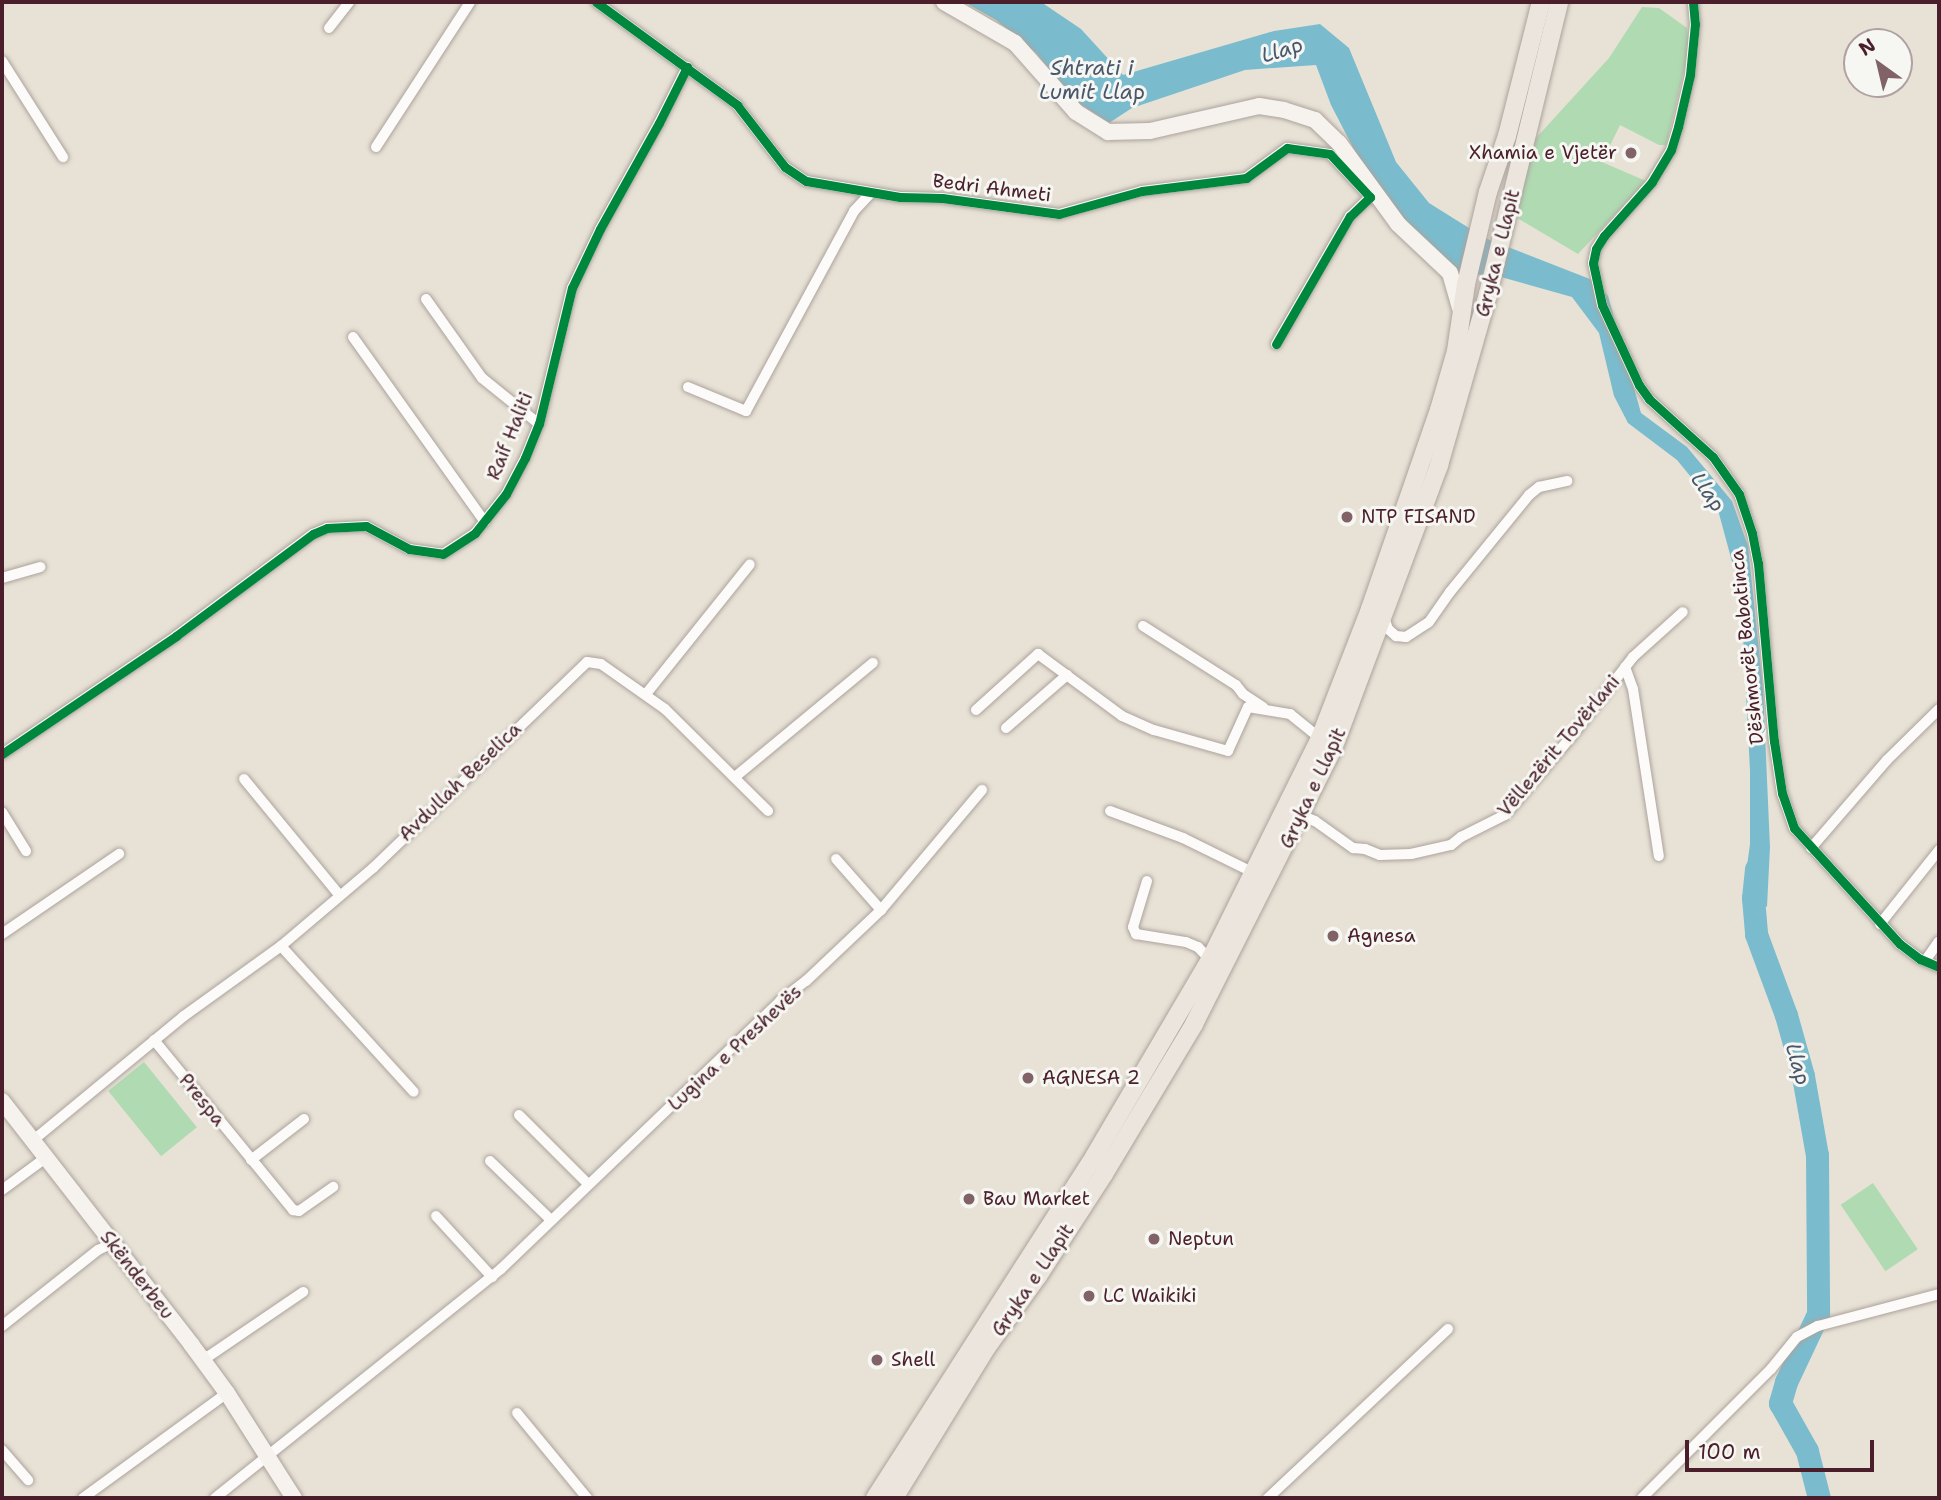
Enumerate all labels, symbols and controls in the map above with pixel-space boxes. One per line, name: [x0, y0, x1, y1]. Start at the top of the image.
north arrow: [1843, 28, 1913, 98]
water label: Llap: [1258, 32, 1306, 68]
text: N: [1854, 32, 1880, 61]
water label: Shtrati i Lumit Llap: [1039, 55, 1145, 105]
place label: Xhamia e Vjetër: [1469, 142, 1617, 164]
marker: Xhamia e Vjetër: [1623, 145, 1639, 161]
street label: Bedri Ahmeti: [931, 169, 1053, 207]
street label: Gryka e Llapit: [1471, 187, 1525, 319]
street label: Raif Haliti: [482, 389, 538, 483]
water label: Llap: [1685, 467, 1731, 517]
place label: NTP FISAND: [1361, 506, 1476, 528]
marker: NTP FISAND: [1339, 509, 1355, 525]
street label: Dëshmorët Babatinca: [1725, 548, 1769, 746]
street label: Vëllezërit Tovërlani: [1493, 671, 1625, 821]
street label: Avdullah Beselica: [394, 718, 526, 846]
street label: Gryka e Llapit: [1275, 724, 1351, 852]
place label: Agnesa: [1347, 925, 1415, 947]
marker: Agnesa: [1325, 928, 1341, 944]
street label: Lugina e Preshevës: [663, 980, 807, 1116]
water label: Llap: [1780, 1040, 1816, 1088]
place label: AGNESA 2: [1042, 1067, 1140, 1089]
street label: Prespa: [174, 1069, 230, 1131]
marker: AGNESA 2: [1020, 1070, 1036, 1086]
place label: Bau Market: [983, 1188, 1090, 1210]
marker: Bau Market: [961, 1191, 977, 1207]
street label: Gryka e Llapit: [987, 1219, 1079, 1341]
street label: Skënderbeu: [95, 1226, 179, 1324]
place label: Neptun: [1168, 1228, 1234, 1250]
marker: Neptun: [1146, 1231, 1162, 1247]
place label: LC Waikiki: [1103, 1285, 1197, 1307]
marker: LC Waikiki: [1081, 1288, 1097, 1304]
place label: Shell: [891, 1349, 935, 1371]
marker: Shell: [869, 1352, 885, 1368]
scale bar: [1689, 1426, 1878, 1470]
text: 100 m: [1698, 1438, 1761, 1466]

